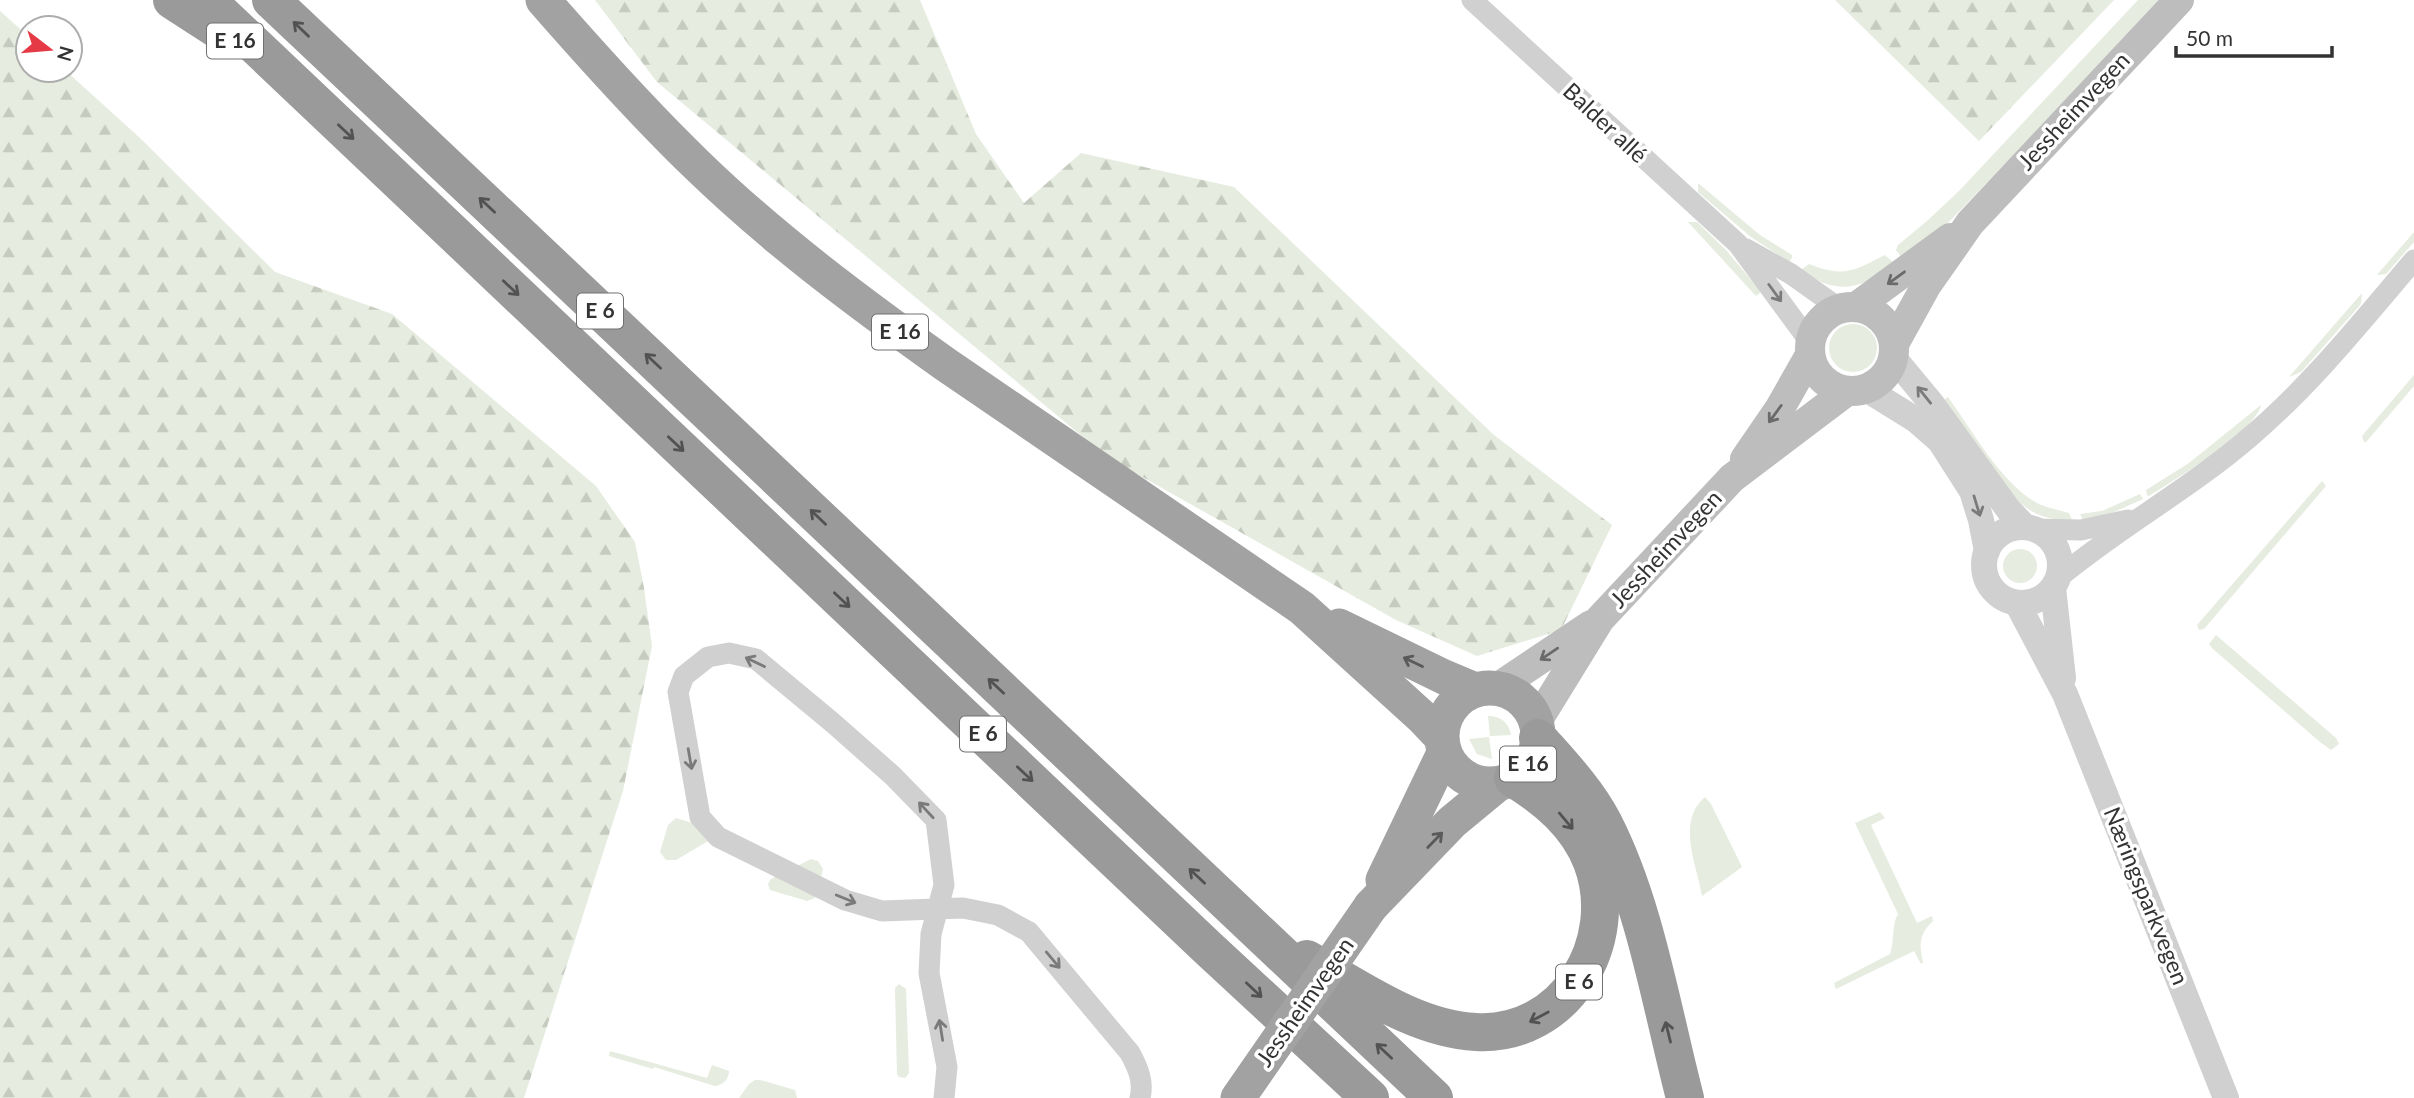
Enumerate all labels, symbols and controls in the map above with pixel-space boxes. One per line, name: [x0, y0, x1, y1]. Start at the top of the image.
north arrow: [14, 14, 84, 84]
scale bar: [2176, 14, 2332, 58]
one-way arrow: [293, 21, 310, 38]
road number: E 16: [207, 23, 263, 58]
text: 50 m: [2186, 25, 2233, 50]
text: N: [53, 44, 79, 64]
street label: Jessheimvegen: [2012, 46, 2135, 175]
street label: Balder allé: [1558, 76, 1654, 168]
one-way arrow: [337, 123, 354, 140]
one-way arrow: [479, 196, 496, 213]
one-way arrow: [1887, 271, 1906, 286]
one-way arrow: [502, 279, 519, 296]
one-way arrow: [1767, 283, 1782, 302]
road number: E 6: [577, 294, 623, 328]
road number: E 16: [872, 314, 928, 350]
one-way arrow: [645, 352, 662, 369]
one-way arrow: [1916, 386, 1932, 404]
one-way arrow: [1768, 404, 1782, 423]
one-way arrow: [667, 435, 685, 452]
street label: Jessheimvegen: [1604, 484, 1727, 613]
one-way arrow: [1972, 495, 1984, 517]
one-way arrow: [810, 509, 827, 526]
one-way arrow: [833, 592, 850, 609]
one-way arrow: [1539, 647, 1559, 661]
one-way arrow: [745, 654, 766, 668]
one-way arrow: [1403, 655, 1424, 668]
one-way arrow: [988, 678, 1005, 695]
road number: E 6: [960, 716, 1006, 752]
road number: E 16: [1500, 746, 1556, 782]
one-way arrow: [684, 748, 697, 770]
one-way arrow: [1016, 765, 1033, 782]
one-way arrow: [918, 801, 934, 819]
street label: Næringsparkvegen: [2099, 803, 2195, 989]
one-way arrow: [1559, 811, 1574, 829]
one-way arrow: [1427, 832, 1444, 849]
one-way arrow: [1189, 868, 1206, 885]
one-way arrow: [834, 893, 856, 906]
street label: Jessheimvegen: [1249, 932, 1359, 1071]
one-way arrow: [1045, 951, 1061, 969]
road number: E 6: [1556, 964, 1602, 1000]
one-way arrow: [1245, 982, 1262, 999]
one-way arrow: [1529, 1010, 1549, 1024]
one-way arrow: [934, 1019, 947, 1042]
one-way arrow: [1661, 1021, 1674, 1044]
one-way arrow: [1376, 1043, 1393, 1060]

